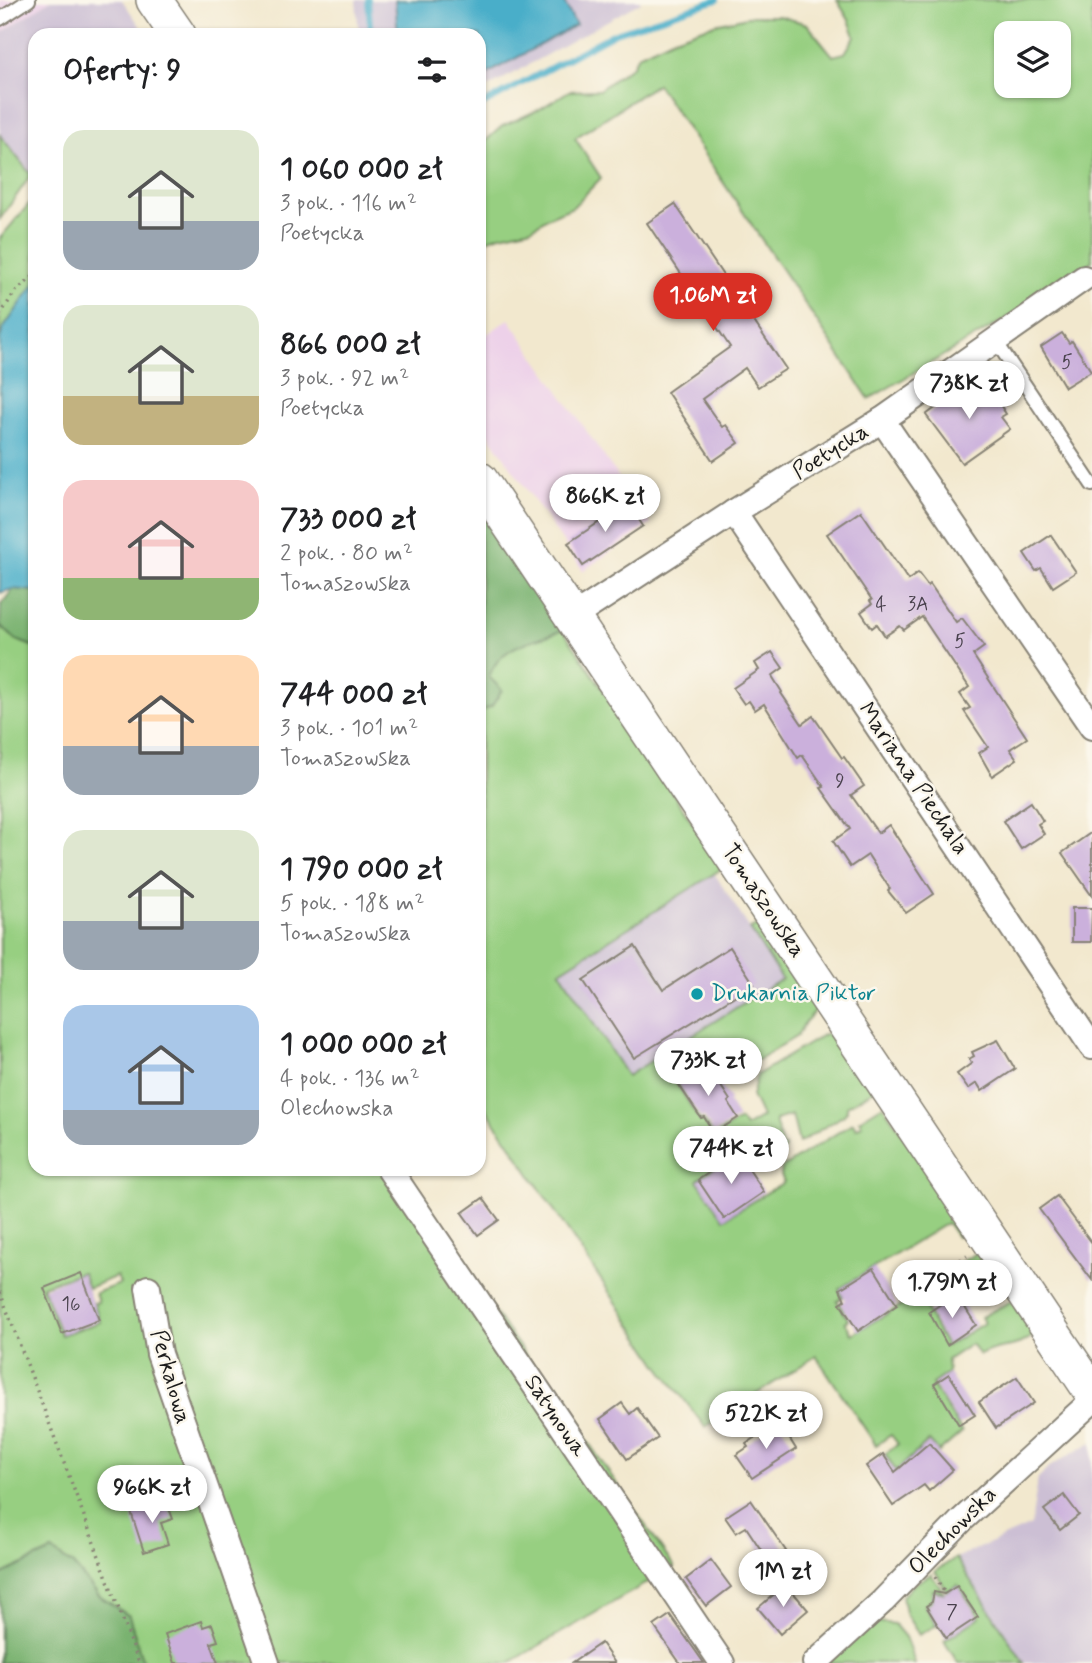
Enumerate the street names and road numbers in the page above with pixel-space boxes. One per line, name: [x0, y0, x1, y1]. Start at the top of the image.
street label: Poetycka: [787, 417, 875, 487]
street label: Mariana Piechala: [851, 697, 975, 861]
street label: Tomaszowska: [714, 838, 812, 964]
street label: Perkalowa: [142, 1326, 198, 1428]
street label: Satynowa: [517, 1369, 593, 1463]
street label: Olechowska: [902, 1480, 1004, 1582]

